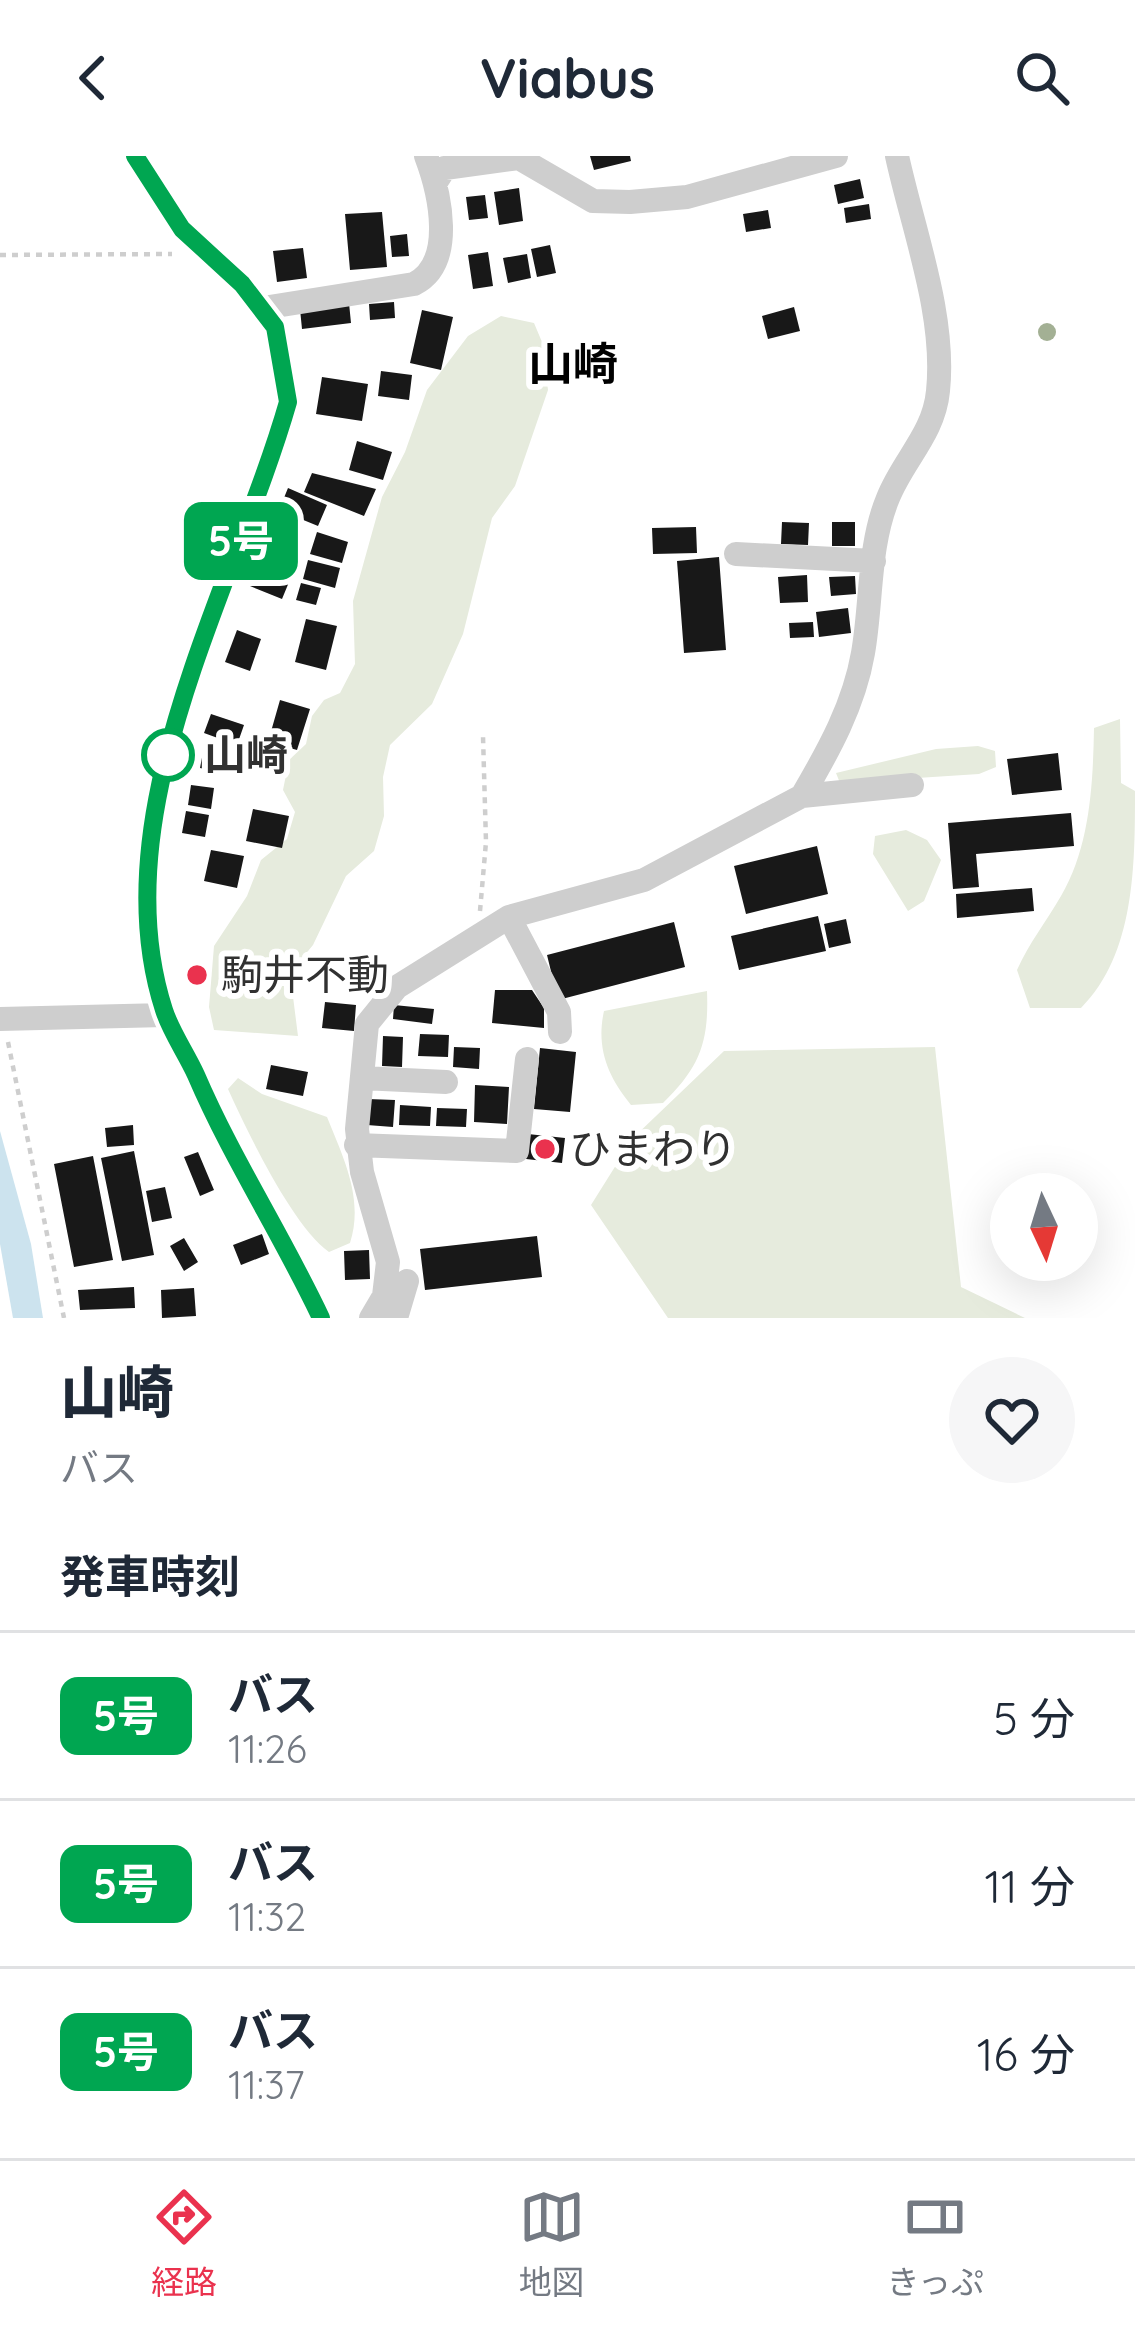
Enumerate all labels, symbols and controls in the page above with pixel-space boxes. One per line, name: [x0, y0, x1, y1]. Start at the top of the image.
text: Viabus: [480, 44, 655, 112]
icon: back: [60, 45, 126, 111]
icon: search: [1009, 45, 1075, 111]
district label: 山崎: [528, 335, 618, 391]
line badge: 5号: [187, 502, 295, 580]
text: 5号: [208, 514, 274, 567]
place label: 山崎: [204, 728, 288, 781]
marker: 山崎: [143, 730, 193, 780]
place label: 駒井不動: [221, 948, 389, 1001]
marker: 駒井不動: [184, 962, 210, 988]
place label: ひまわり: [569, 1122, 737, 1175]
marker: ひまわり: [532, 1136, 558, 1162]
north arrow: [990, 1173, 1098, 1281]
map controls: [990, 1173, 1098, 1281]
text: 山崎: [60, 1356, 174, 1427]
button: heart: [949, 1357, 1075, 1483]
text: バス: [60, 1443, 138, 1492]
text: 発車時刻: [60, 1548, 240, 1604]
text: バス: [228, 1666, 318, 1722]
text: 5号: [93, 1689, 159, 1742]
text: 5 分: [993, 1690, 1075, 1746]
text: 11:26: [228, 1724, 307, 1773]
text: バス: [228, 1834, 318, 1890]
text: 5号: [93, 1857, 159, 1910]
text: 11 分: [984, 1858, 1075, 1914]
text: 11:32: [228, 1892, 306, 1941]
text: バス: [228, 2002, 318, 2058]
text: 5号: [93, 2025, 159, 2078]
text: 16 分: [977, 2026, 1075, 2082]
text: 11:37: [228, 2060, 305, 2109]
tab: 経路: [151, 2184, 217, 2304]
tab: 地図: [519, 2184, 585, 2304]
tab: きっぷ: [886, 2184, 984, 2304]

